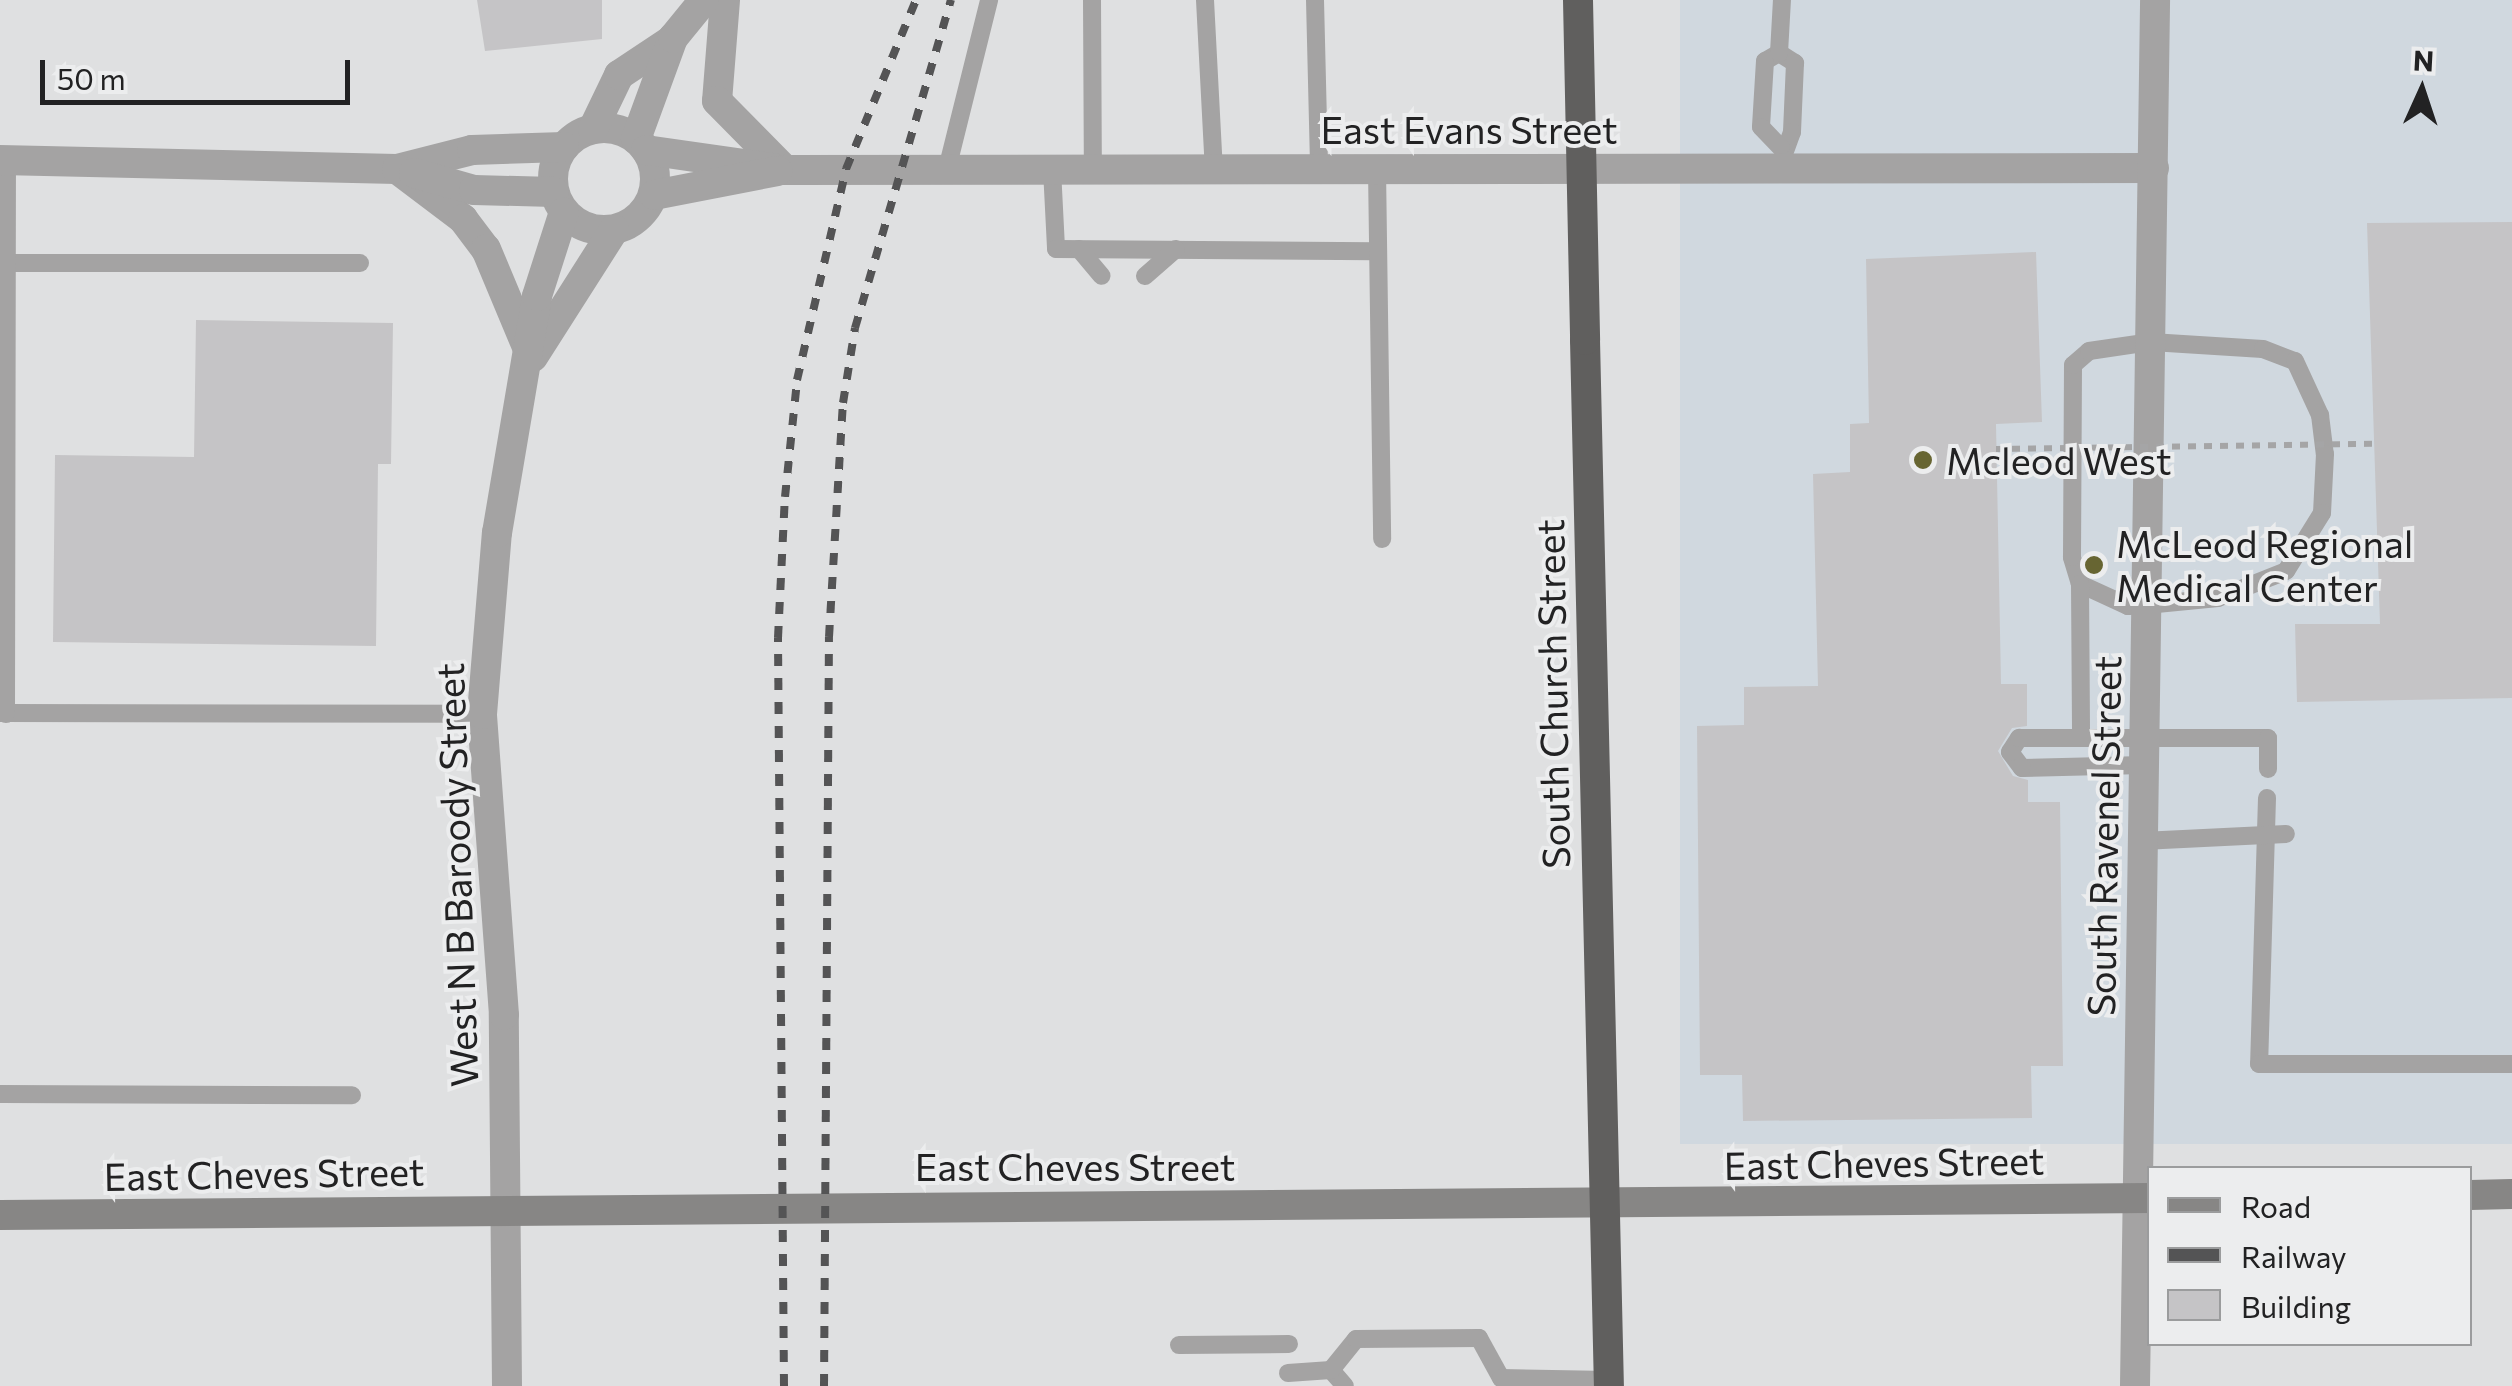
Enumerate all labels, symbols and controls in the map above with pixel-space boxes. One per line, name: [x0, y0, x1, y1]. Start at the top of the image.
scale bar: [45, 40, 355, 102]
north arrow: [2372, 40, 2472, 140]
text: N: [2412, 43, 2435, 78]
text: 50 m: [57, 59, 126, 96]
street label: East Evans Street: [1320, 106, 1618, 152]
place label: Mcleod West: [1946, 437, 2172, 483]
marker: Mcleod West: [1910, 447, 1936, 473]
street label: South Church Street: [1526, 519, 1578, 869]
place label: McLeod Regional Medical Center: [2116, 520, 2413, 610]
marker: McLeod Regional Medical Center: [2081, 552, 2107, 578]
street label: South Ravenel Street: [2077, 655, 2129, 1017]
street label: West N B Baroody Street: [426, 662, 486, 1088]
street label: East Cheves Street: [1723, 1136, 2045, 1188]
street label: East Cheves Street: [915, 1143, 1235, 1189]
street label: East Cheves Street: [103, 1147, 425, 1199]
legend: [2147, 1166, 2472, 1346]
text: Road: [2241, 1187, 2311, 1224]
text: Railway: [2241, 1237, 2347, 1274]
text: Building: [2241, 1287, 2351, 1324]

